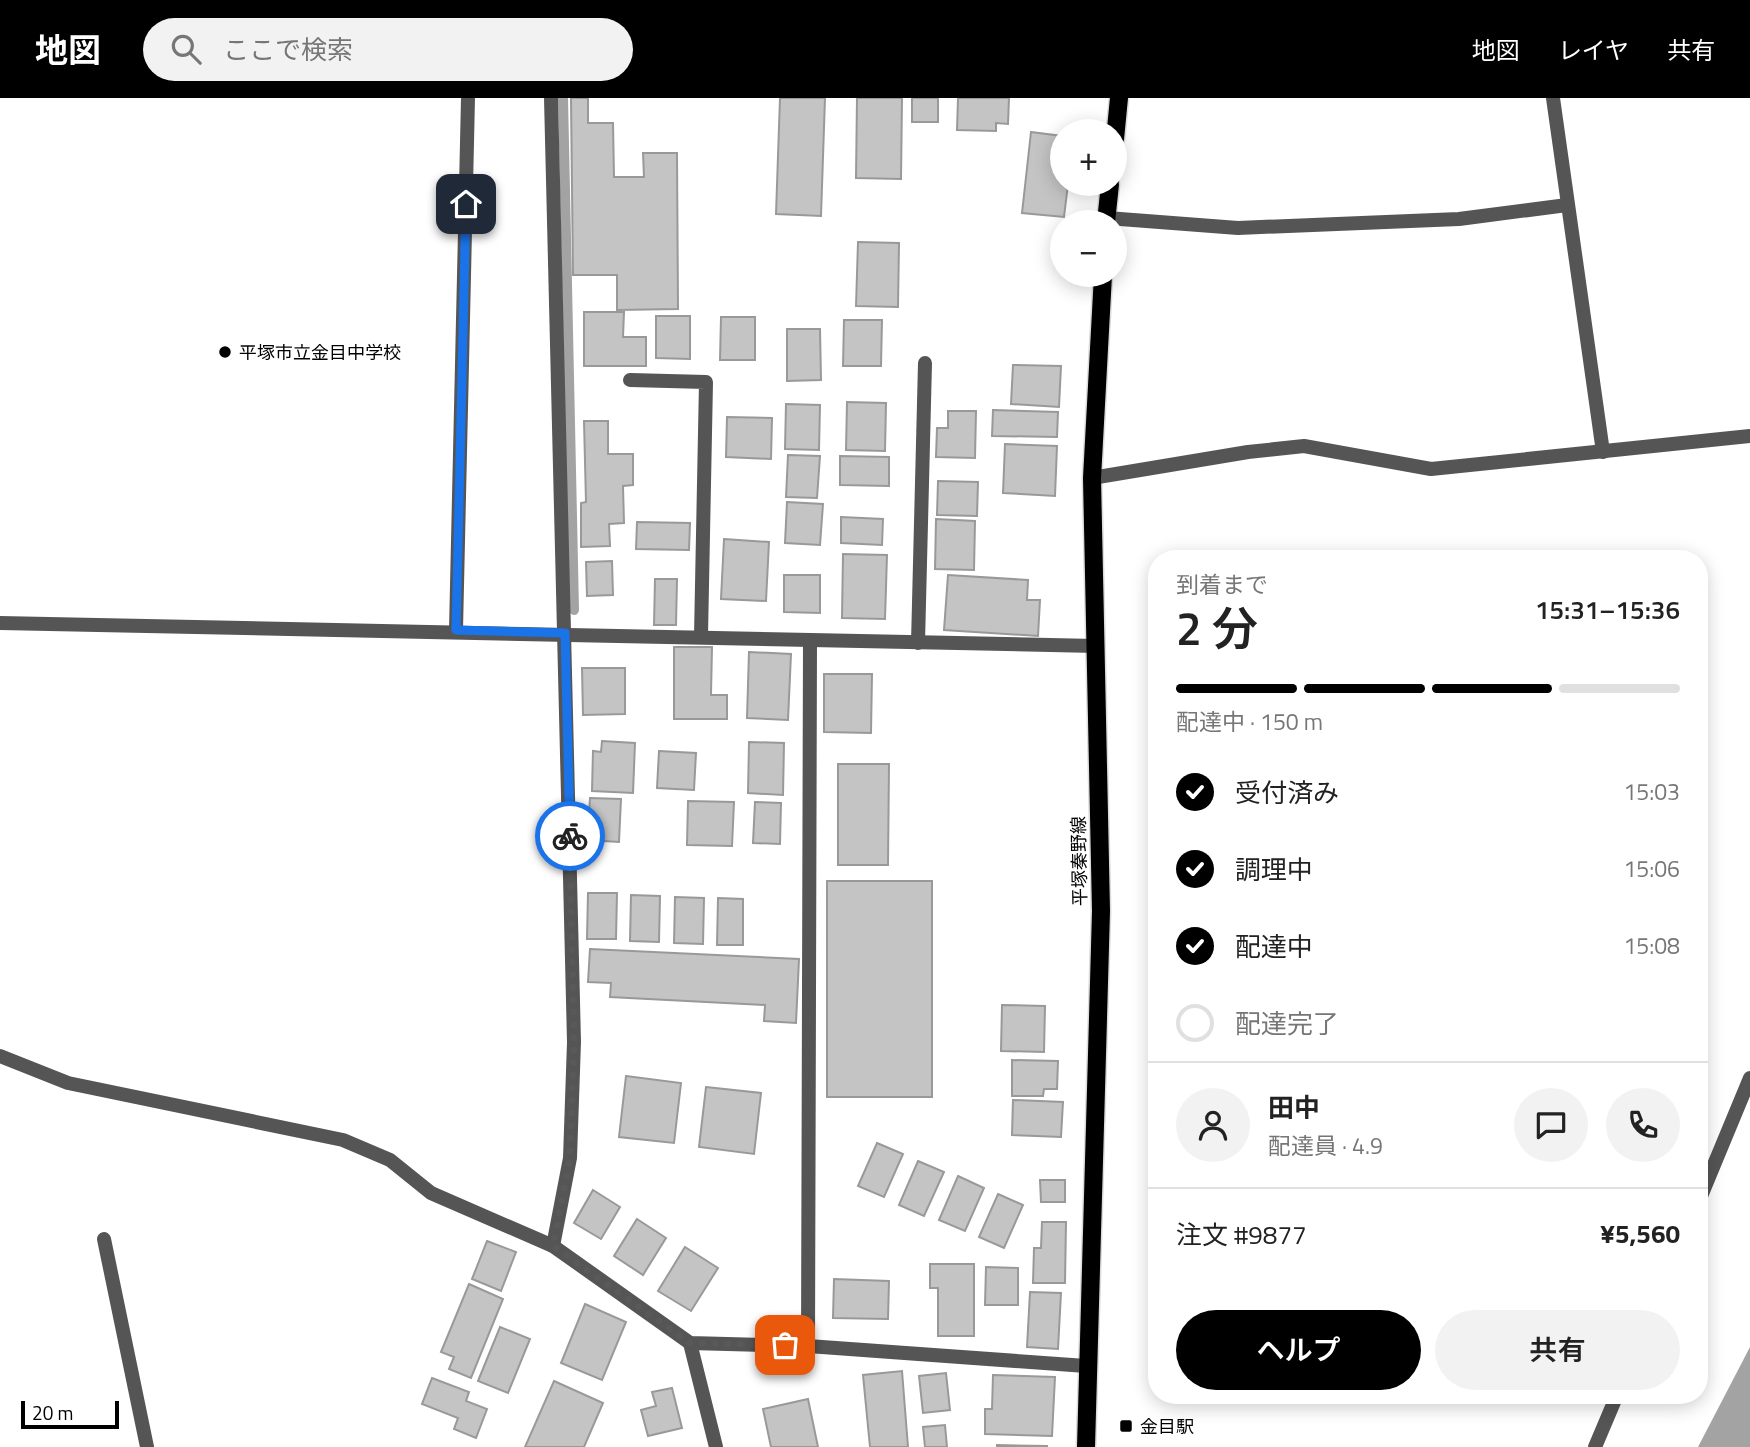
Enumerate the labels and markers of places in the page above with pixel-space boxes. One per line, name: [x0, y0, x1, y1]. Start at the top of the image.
pin: [436, 174, 496, 234]
place label: 平塚市立金目中学校: [239, 339, 401, 366]
marker: 平塚市立金目中学校: [217, 344, 233, 360]
pin: [755, 1315, 815, 1375]
place label: 金目駅: [1140, 1413, 1194, 1440]
marker: 金目駅: [1118, 1418, 1134, 1434]

